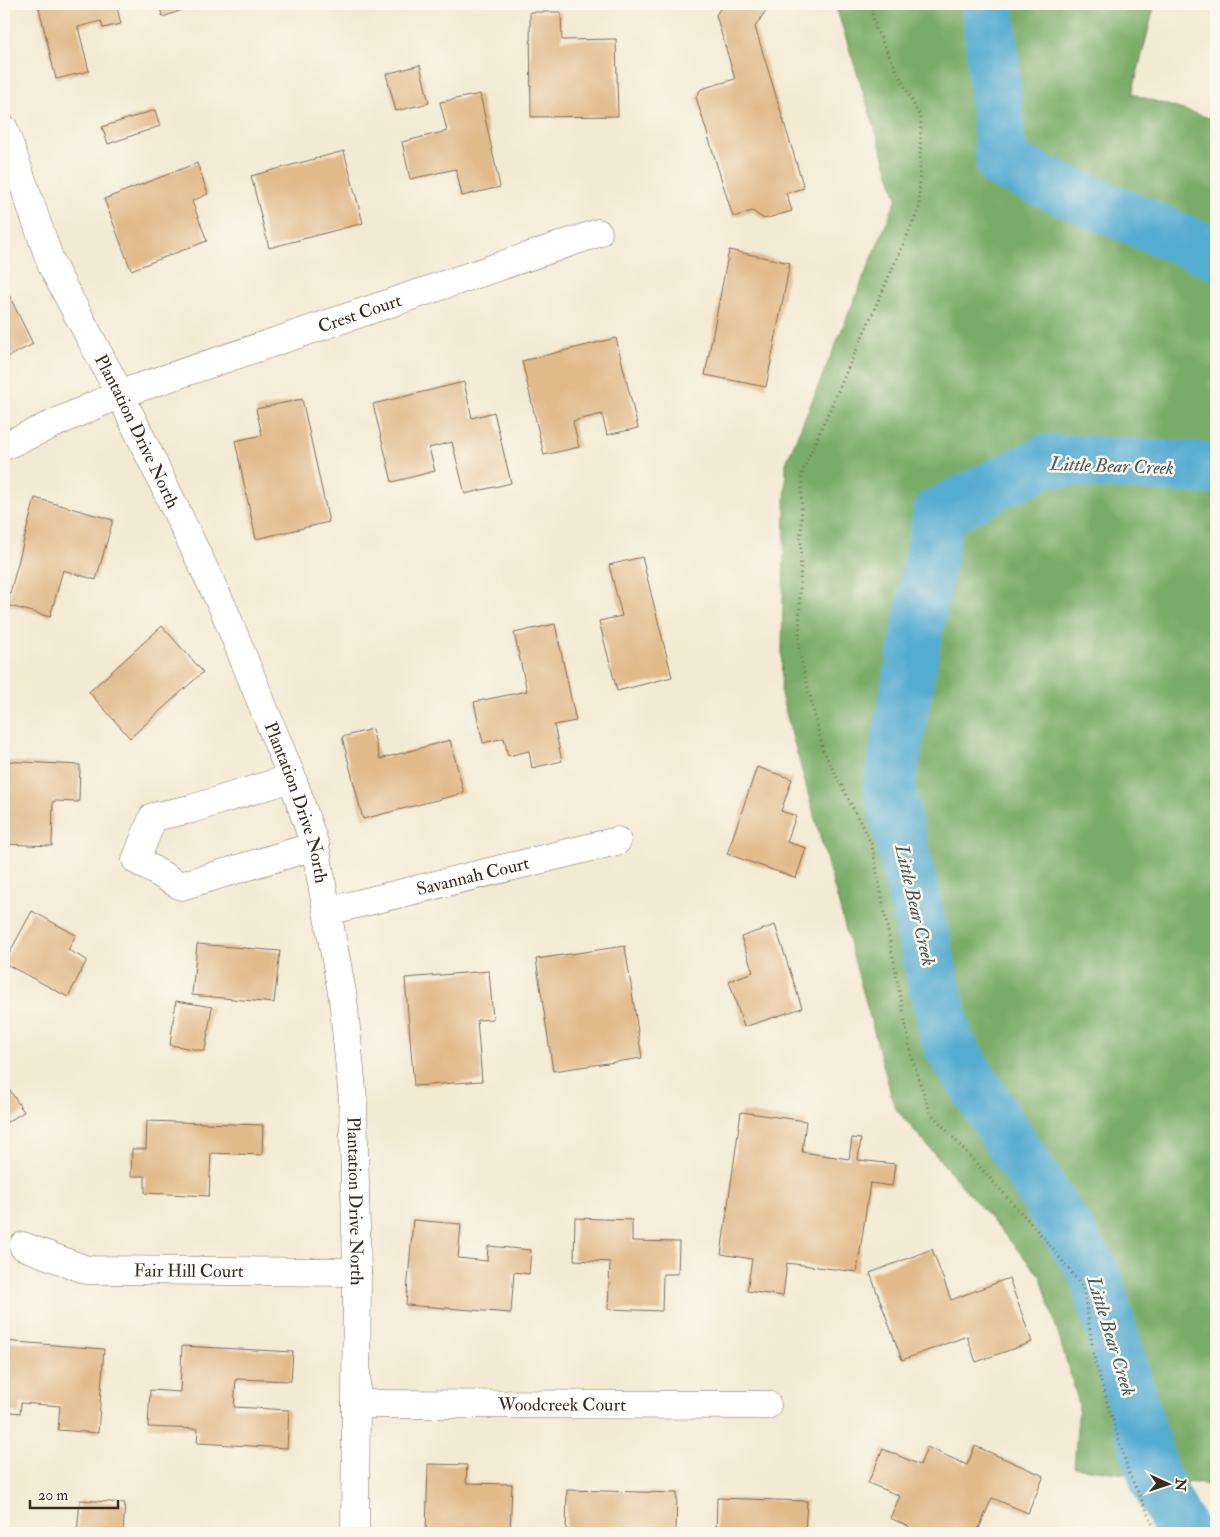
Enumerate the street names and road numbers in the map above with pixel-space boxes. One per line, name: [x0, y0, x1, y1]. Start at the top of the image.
street label: Crest Court: [315, 289, 405, 339]
street label: Plantation Drive North: [89, 350, 184, 513]
street label: Plantation Drive North: [259, 719, 333, 886]
street label: Savannah Court: [414, 852, 532, 901]
street label: Plantation Drive North: [341, 1116, 368, 1286]
street label: Fair Hill Court: [134, 1259, 244, 1283]
street label: Woodcreek Court: [497, 1393, 626, 1417]

